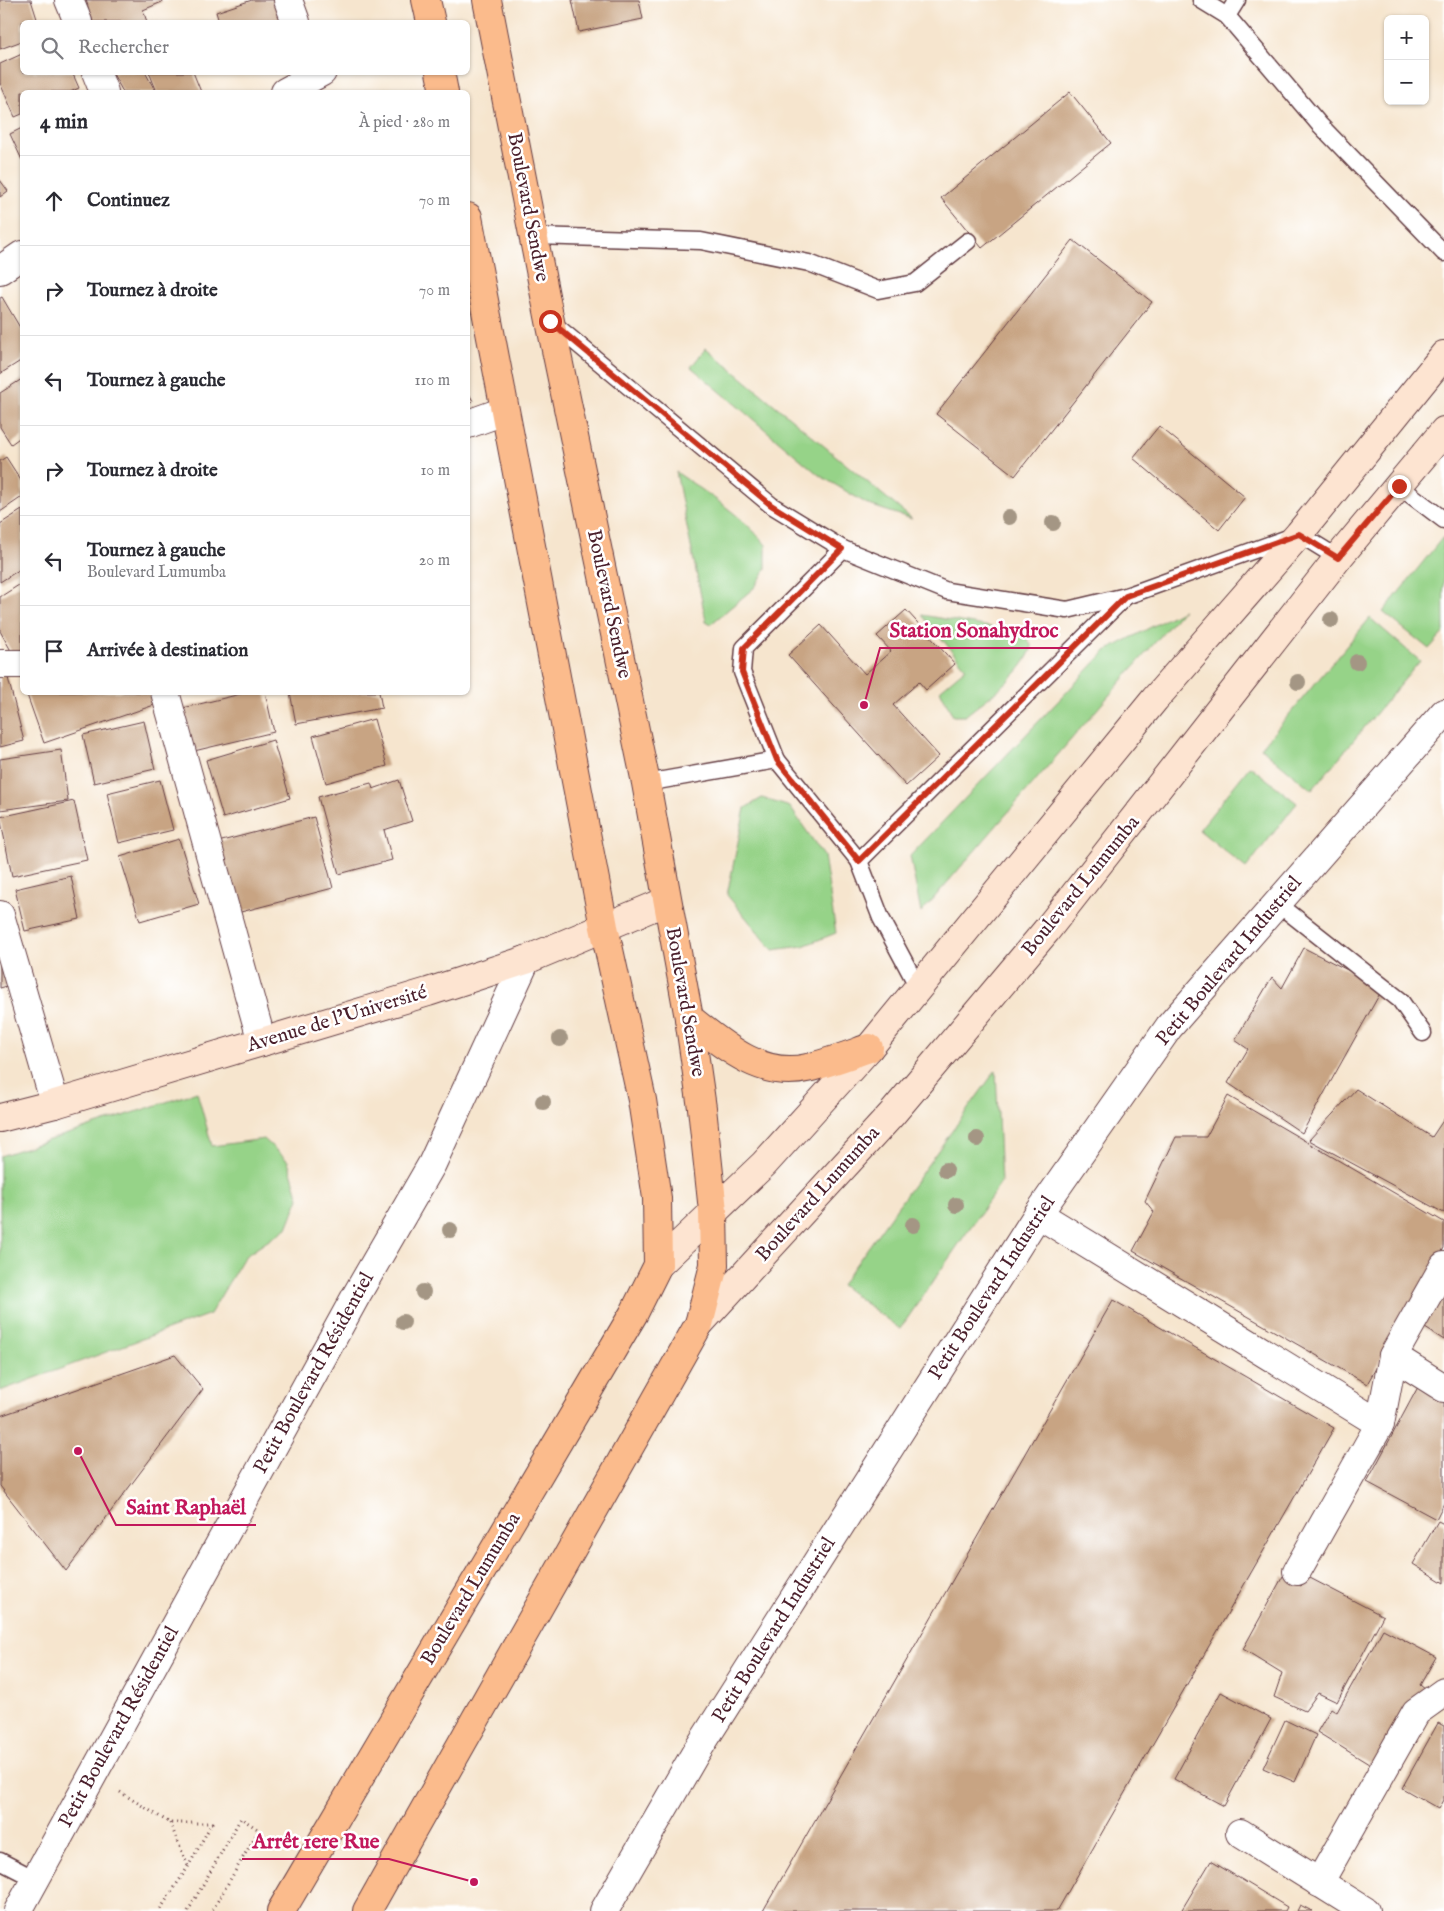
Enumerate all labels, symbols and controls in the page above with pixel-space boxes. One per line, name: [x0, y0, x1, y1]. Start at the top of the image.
map controls: [1384, 15, 1429, 105]
button: +: [1384, 15, 1429, 60]
search box: [20, 20, 470, 75]
icon: search: [38, 34, 66, 62]
text: Rechercher: [78, 36, 169, 60]
button: −: [1384, 60, 1429, 105]
text: 4 min: [40, 109, 88, 136]
text: À pied · 280 m: [359, 113, 450, 133]
street label: Boulevard Sendwe: [501, 130, 555, 284]
icon: ahead: [40, 187, 68, 215]
text: Continuez: [87, 189, 170, 213]
text: 70 m: [419, 191, 450, 211]
icon: right: [40, 277, 68, 305]
text: Tournez à droite: [87, 279, 218, 303]
text: 70 m: [419, 281, 450, 301]
route start: [539, 310, 562, 333]
icon: left: [40, 367, 68, 395]
text: Tournez à gauche: [87, 369, 226, 393]
text: 110 m: [414, 371, 450, 391]
icon: right: [40, 457, 68, 485]
text: Tournez à droite: [87, 459, 218, 483]
text: 10 m: [420, 461, 450, 481]
route end: [1388, 475, 1411, 498]
street label: Boulevard Sendwe: [581, 527, 637, 681]
text: Tournez à gauche: [87, 539, 226, 563]
icon: left: [40, 547, 68, 575]
text: 20 m: [419, 551, 450, 571]
text: Boulevard Lumumba: [87, 563, 226, 583]
callout: Station Sonahydroc: [880, 612, 1069, 648]
text: Station Sonahydroc: [889, 618, 1059, 645]
icon: arrive: [40, 637, 68, 665]
text: Arrivée à destination: [87, 639, 248, 663]
street label: Boulevard Lumumba: [1017, 810, 1146, 961]
street label: Petit Boulevard Industriel: [1151, 871, 1308, 1051]
street label: Boulevard Sendwe: [660, 925, 710, 1079]
street label: Avenue de l’Université: [243, 980, 430, 1059]
street label: Boulevard Lumumba: [751, 1121, 886, 1267]
street label: Petit Boulevard Industriel: [923, 1191, 1061, 1385]
street label: Petit Boulevard Résidentiel: [248, 1267, 380, 1478]
callout: Saint Raphaël: [116, 1489, 256, 1525]
text: Saint Raphaël: [126, 1495, 247, 1522]
street label: Boulevard Lumumba: [416, 1508, 527, 1670]
street label: Petit Boulevard Industriel: [707, 1532, 842, 1727]
street label: Petit Boulevard Résidentiel: [53, 1621, 185, 1832]
callout: Arrêt 1ere Rue: [242, 1823, 389, 1859]
text: Arrêt 1ere Rue: [252, 1829, 380, 1856]

